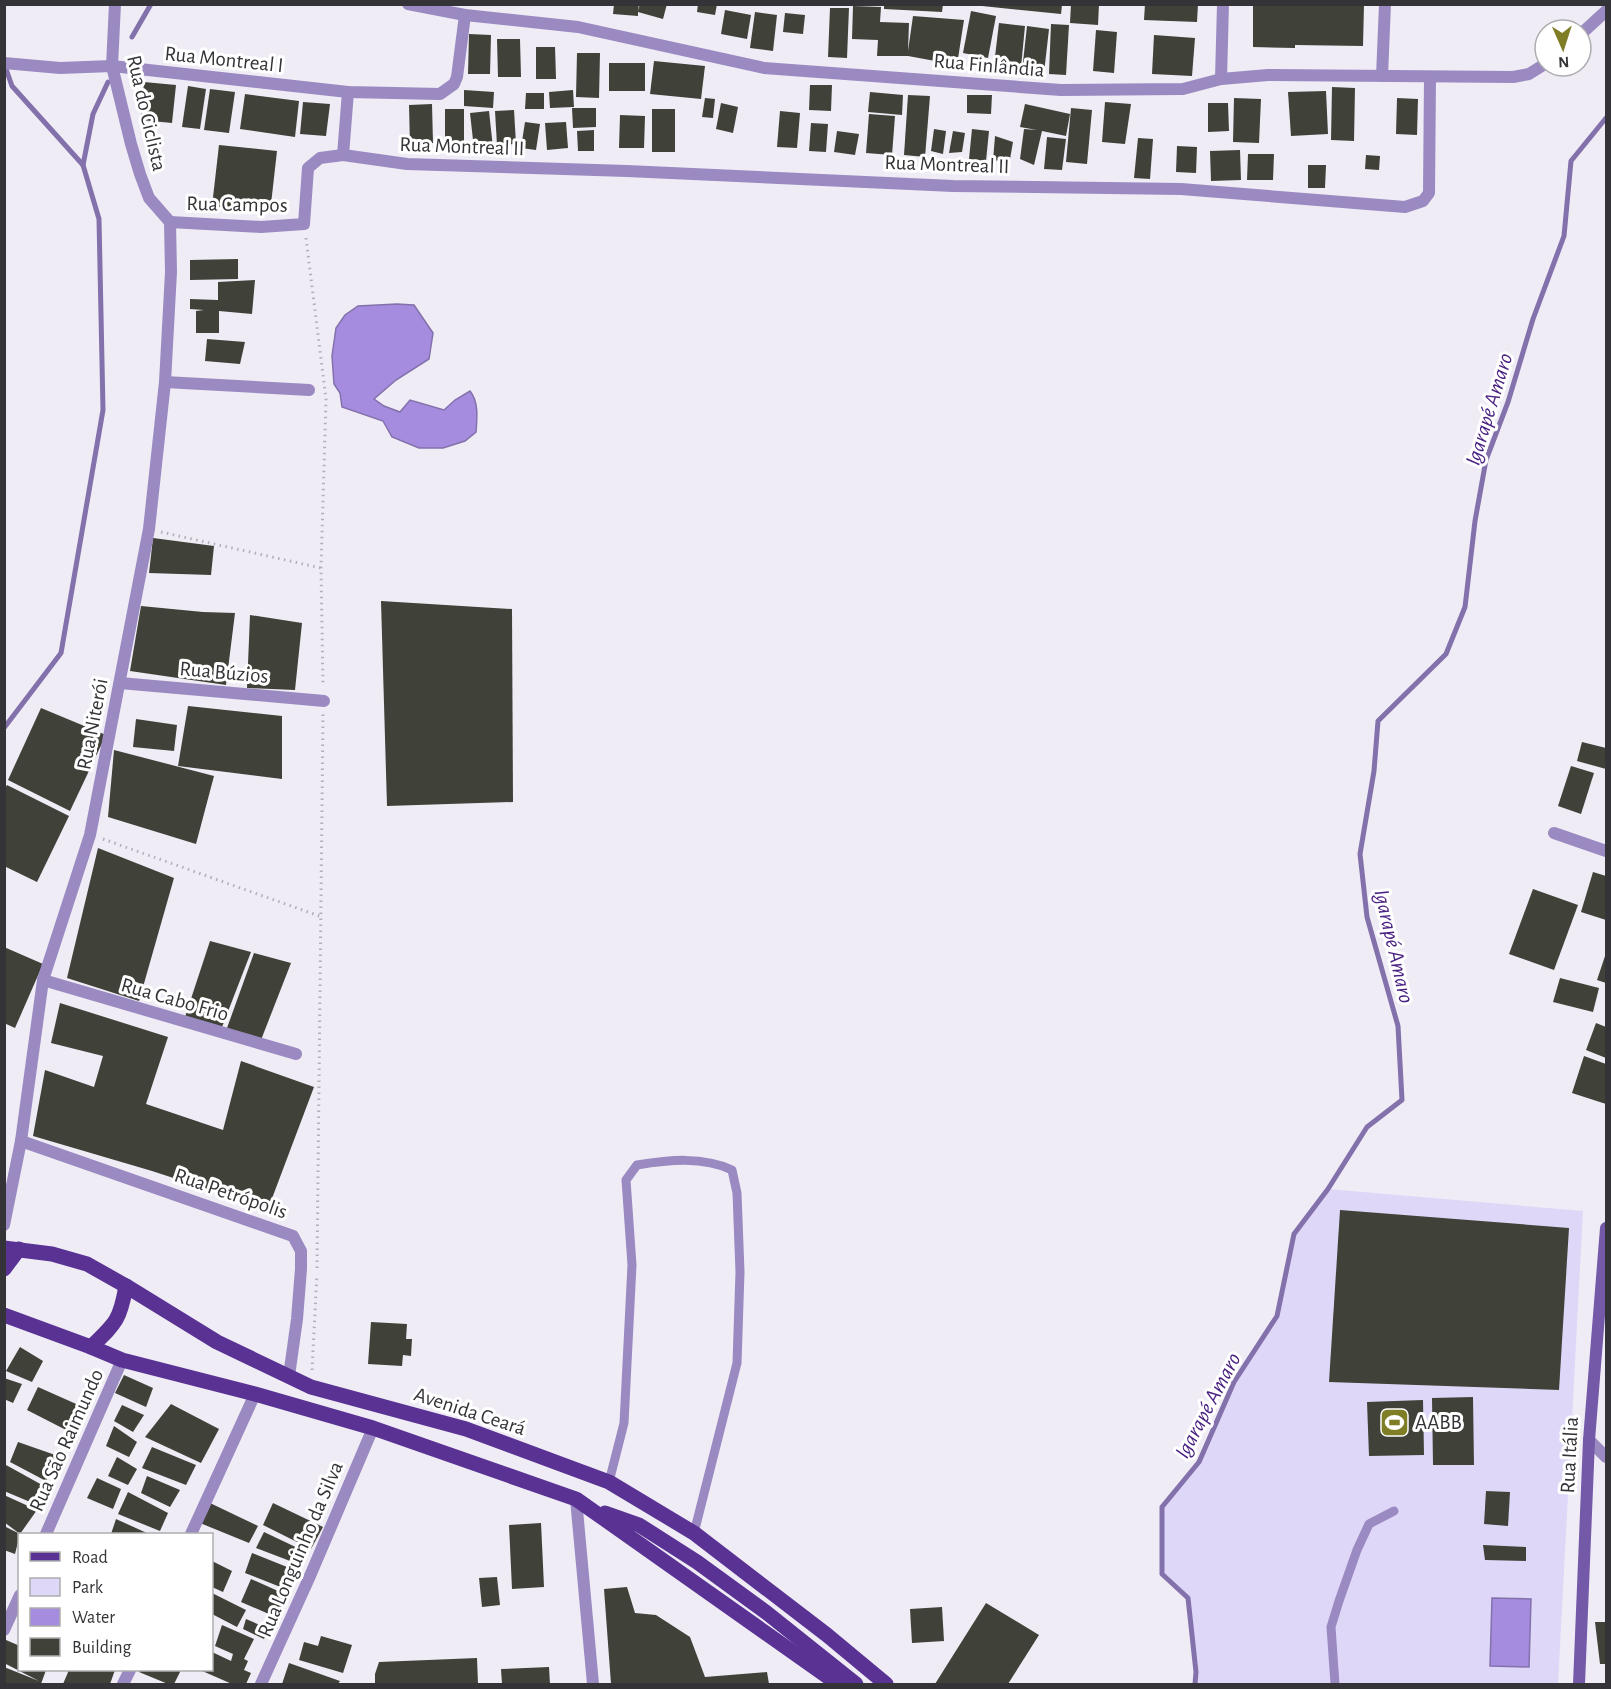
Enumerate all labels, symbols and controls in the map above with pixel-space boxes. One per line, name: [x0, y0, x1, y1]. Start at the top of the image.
north arrow: [1533, 18, 1593, 78]
street label: Rua Montreal I: [164, 43, 284, 76]
street label: Rua Finlândia: [933, 50, 1046, 81]
street label: Rua do Ciclista: [123, 53, 170, 173]
text: N: [1558, 54, 1570, 70]
street label: Rua Montreal II: [399, 134, 525, 159]
street label: Rua Montreal II: [884, 152, 1010, 177]
street label: Rua Campos: [186, 193, 288, 216]
water label: Igarapé Amaro: [1461, 351, 1517, 468]
street label: Rua Búzios: [179, 658, 269, 687]
street label: Rua Niterói: [73, 677, 112, 772]
water label: Igarapé Amaro: [1369, 887, 1418, 1005]
street label: Rua Cabo Frio: [119, 974, 231, 1025]
street label: Rua Petrópolis: [172, 1164, 290, 1223]
water label: Igarapé Amaro: [1171, 1349, 1246, 1462]
street label: Rua São Raimundo: [26, 1366, 107, 1515]
street label: Avenida Ceará: [411, 1384, 528, 1439]
sports icon: AABB: [1378, 1406, 1410, 1438]
place label: AABB: [1415, 1412, 1462, 1433]
street label: Rua Itália: [1557, 1416, 1582, 1494]
street label: Rua Longuinho da Silva: [254, 1458, 347, 1640]
legend: [18, 1533, 213, 1671]
text: Road: [72, 1549, 108, 1567]
text: Park: [72, 1579, 104, 1597]
text: Water: [72, 1609, 115, 1627]
text: Building: [72, 1639, 132, 1657]

